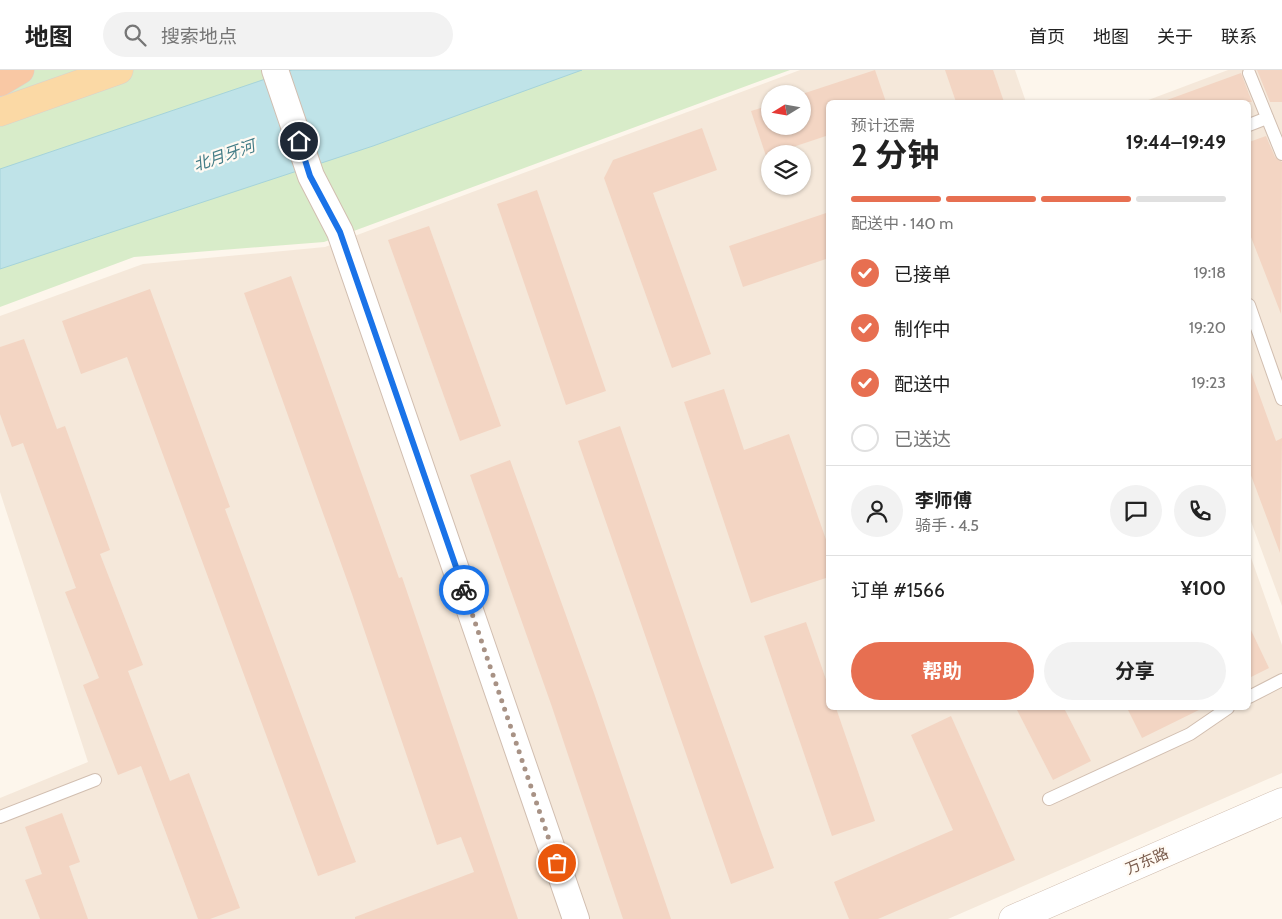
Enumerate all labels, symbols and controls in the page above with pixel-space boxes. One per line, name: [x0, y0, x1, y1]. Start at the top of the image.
search box: [103, 12, 453, 57]
icon: search: [121, 21, 149, 49]
text: 地图: [25, 22, 73, 51]
text: 搜索地点: [161, 25, 237, 48]
text: 首页: [1029, 26, 1065, 48]
text: 地图: [1093, 26, 1129, 48]
text: 关于: [1157, 26, 1193, 48]
text: 联系: [1221, 26, 1257, 48]
north arrow: [761, 85, 811, 135]
map controls: [761, 85, 811, 195]
text: 预计还需: [851, 116, 915, 135]
pin: [278, 120, 320, 162]
icon: home: [285, 127, 313, 155]
text: 19:44–19:49: [1126, 131, 1226, 154]
water label: 北月牙河: [191, 135, 260, 175]
text: 2 分钟: [851, 135, 939, 174]
button: layers: [761, 145, 811, 195]
text: 配送中 · 140 m: [851, 214, 953, 233]
icon: check: [851, 259, 879, 287]
text: 已接单: [894, 263, 951, 286]
text: 19:18: [1193, 263, 1226, 282]
icon: check: [851, 314, 879, 342]
text: 制作中: [894, 318, 951, 341]
text: 19:20: [1189, 318, 1226, 337]
icon: check: [851, 369, 879, 397]
text: 配送中: [894, 373, 951, 396]
text: 19:23: [1191, 373, 1226, 392]
text: 已送达: [894, 428, 951, 451]
button: person: [851, 485, 903, 537]
button: chat: [1110, 485, 1162, 537]
button: phone: [1174, 485, 1226, 537]
text: 李师傅: [915, 489, 972, 512]
text: 骑手 · 4.5: [915, 516, 979, 535]
courier: [439, 565, 489, 615]
icon: bike: [450, 576, 478, 604]
text: ¥100: [1181, 577, 1226, 600]
text: 订单 #1566: [851, 579, 945, 602]
button: 帮助: [851, 642, 1034, 700]
button: 分享: [1044, 642, 1226, 700]
pin: [536, 842, 578, 884]
street label: 万东路: [1123, 844, 1171, 878]
icon: bag: [543, 849, 571, 877]

